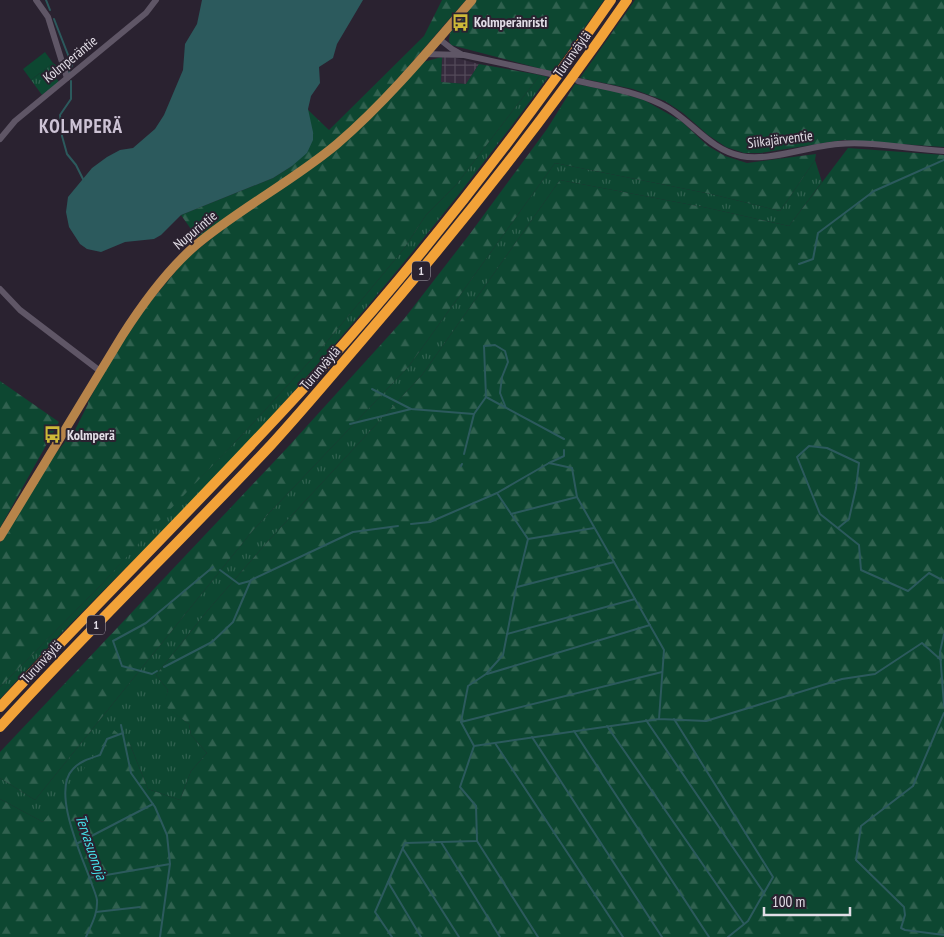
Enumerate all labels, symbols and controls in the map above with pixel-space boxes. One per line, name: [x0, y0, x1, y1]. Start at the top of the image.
bus stop icon: Kolmperänristi: [450, 12, 470, 32]
place label: Kolmperänristi: [474, 13, 547, 31]
street label: Turunväylä: [549, 28, 595, 80]
street label: Kolmperäntie: [39, 31, 101, 86]
district label: KOLMPERÄ: [39, 114, 123, 138]
street label: Siikajärventie: [746, 126, 814, 152]
street label: Nupurintie: [170, 206, 221, 253]
road number: 1: [412, 262, 430, 280]
street label: Turunväylä: [296, 342, 344, 394]
bus stop icon: Kolmperä: [43, 425, 63, 445]
place label: Kolmperä: [67, 426, 115, 444]
road number: 1: [87, 616, 105, 634]
street label: Turunväylä: [17, 637, 65, 687]
water label: Tervasuonoja: [71, 812, 112, 883]
scale bar: [764, 884, 850, 916]
text: 100 m: [772, 892, 805, 911]

